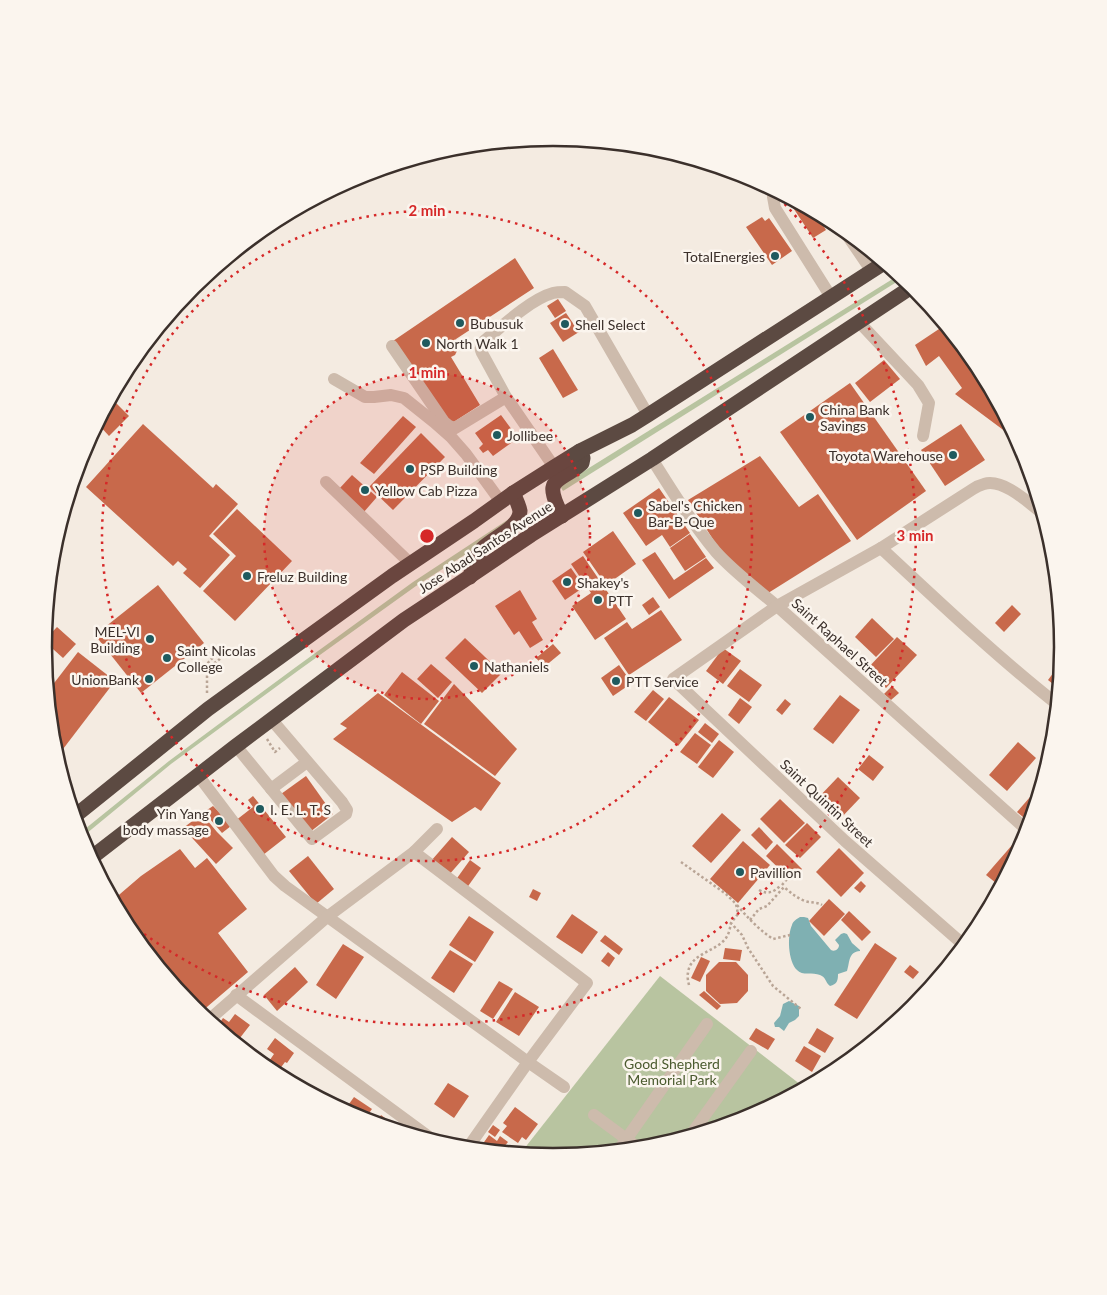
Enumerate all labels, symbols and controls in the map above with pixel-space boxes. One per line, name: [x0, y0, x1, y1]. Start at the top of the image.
text: 2 min: [408, 201, 446, 219]
place label: TotalEnergies: [683, 248, 765, 265]
marker: TotalEnergies: [769, 250, 781, 262]
place label: Bubusuk: [470, 315, 524, 332]
place label: Shell Select: [575, 316, 645, 333]
marker: Bubusuk: [454, 317, 466, 329]
marker: Shell Select: [559, 318, 571, 330]
place label: North Walk 1: [436, 335, 519, 352]
marker: North Walk 1: [420, 337, 432, 349]
text: 1 min: [408, 363, 446, 381]
place label: China Bank Savings: [820, 401, 891, 434]
marker: China Bank Savings: [804, 411, 816, 423]
place label: Jollibee: [507, 427, 553, 444]
marker: Jollibee: [491, 429, 503, 441]
place label: Toyota Warehouse: [829, 447, 943, 464]
marker: Toyota Warehouse: [947, 449, 959, 461]
place label: PSP Building: [420, 461, 497, 478]
marker: PSP Building: [404, 463, 416, 475]
place label: Yellow Cab Pizza: [375, 482, 477, 499]
marker: Yellow Cab Pizza: [359, 484, 371, 496]
street label: Jose Abad Santos Avenue: [415, 497, 555, 597]
place label: Sabel's Chicken Bar-B-Que: [648, 497, 743, 530]
marker: Sabel's Chicken Bar-B-Que: [632, 507, 644, 519]
text: 3 min: [896, 526, 934, 544]
centre of rings: [418, 527, 436, 545]
place label: Freluz Building: [257, 568, 347, 585]
marker: Freluz Building: [241, 570, 253, 582]
place label: Shakey's: [577, 574, 629, 591]
marker: Shakey's: [561, 576, 573, 588]
place label: PTT: [608, 592, 634, 609]
marker: PTT: [592, 594, 604, 606]
street label: Saint Raphael Street: [788, 594, 892, 690]
place label: MEL-VI Building: [90, 623, 140, 656]
marker: MEL-VI Building: [144, 633, 156, 645]
place label: Saint Nicolas College: [177, 642, 256, 675]
marker: Saint Nicolas College: [161, 652, 173, 664]
place label: Nathaniels: [484, 658, 549, 675]
marker: Nathaniels: [468, 660, 480, 672]
place label: UnionBank: [71, 671, 140, 688]
marker: UnionBank: [143, 673, 155, 685]
place label: PTT Service: [626, 673, 699, 690]
marker: PTT Service: [610, 675, 622, 687]
street label: Saint Quintin Street: [777, 756, 877, 850]
place label: I. E. L. T. S: [270, 801, 331, 818]
marker: I. E. L. T. S: [254, 803, 266, 815]
place label: Yin Yang body massage: [123, 805, 209, 838]
marker: Yin Yang body massage: [213, 815, 225, 827]
place label: Pavillion: [750, 864, 801, 881]
marker: Pavillion: [734, 866, 746, 878]
park label: Good Shepherd Memorial Park: [624, 1055, 720, 1088]

